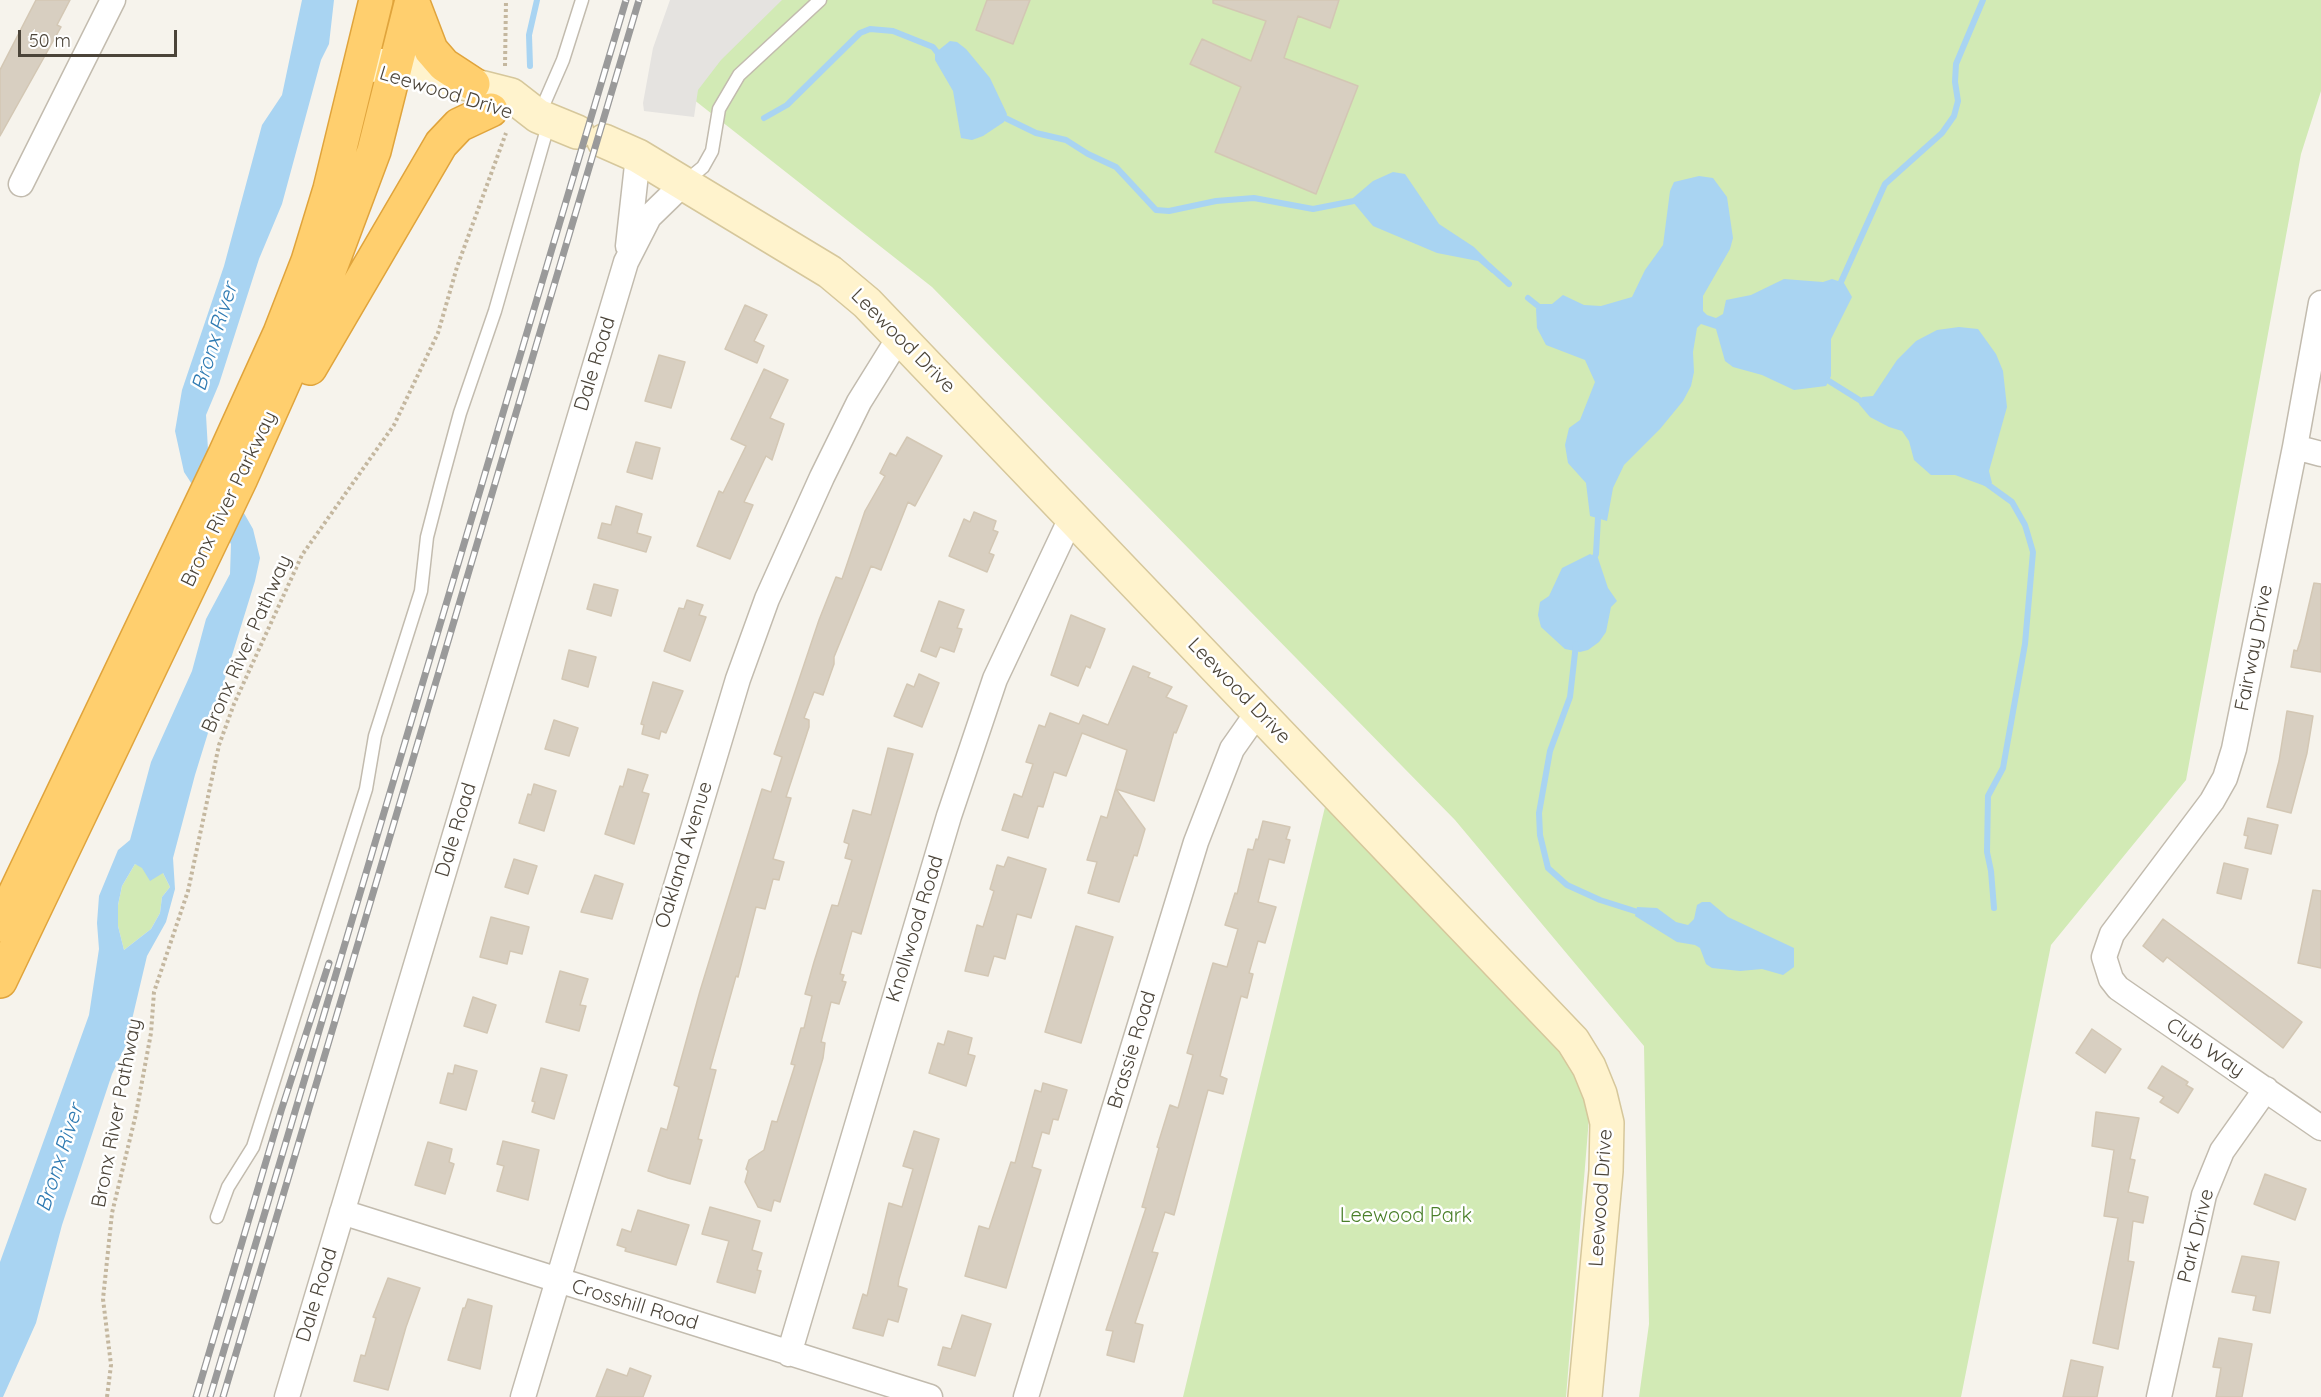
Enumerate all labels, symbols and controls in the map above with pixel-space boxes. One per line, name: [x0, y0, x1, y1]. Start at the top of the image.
scale bar: [21, 18, 180, 56]
text: 50 m: [29, 29, 71, 52]
street label: Leewood Drive: [376, 61, 516, 125]
water label: Bronx River: [187, 280, 243, 394]
street label: Leewood Drive: [846, 284, 960, 398]
street label: Dale Road: [569, 314, 621, 414]
street label: Bronx River Parkway: [176, 407, 282, 591]
street label: Bronx River Pathway: [197, 551, 297, 737]
street label: Fairway Drive: [2230, 583, 2278, 713]
street label: Leewood Drive: [1182, 633, 1296, 749]
street label: Oakland Avenue: [650, 779, 718, 931]
street label: Dale Road: [430, 780, 482, 880]
street label: Knollwood Road: [881, 853, 949, 1005]
street label: Brassie Road: [1103, 988, 1161, 1112]
street label: Club Way: [2161, 1013, 2249, 1083]
street label: Bronx River Pathway: [87, 1016, 147, 1210]
water label: Bronx River: [31, 1101, 89, 1215]
street label: Leewood Drive: [1584, 1128, 1618, 1268]
street label: Park Drive: [2173, 1187, 2219, 1285]
park label: Leewood Park: [1340, 1204, 1472, 1228]
street label: Dale Road: [291, 1245, 343, 1345]
street label: Crosshill Road: [569, 1274, 701, 1336]

